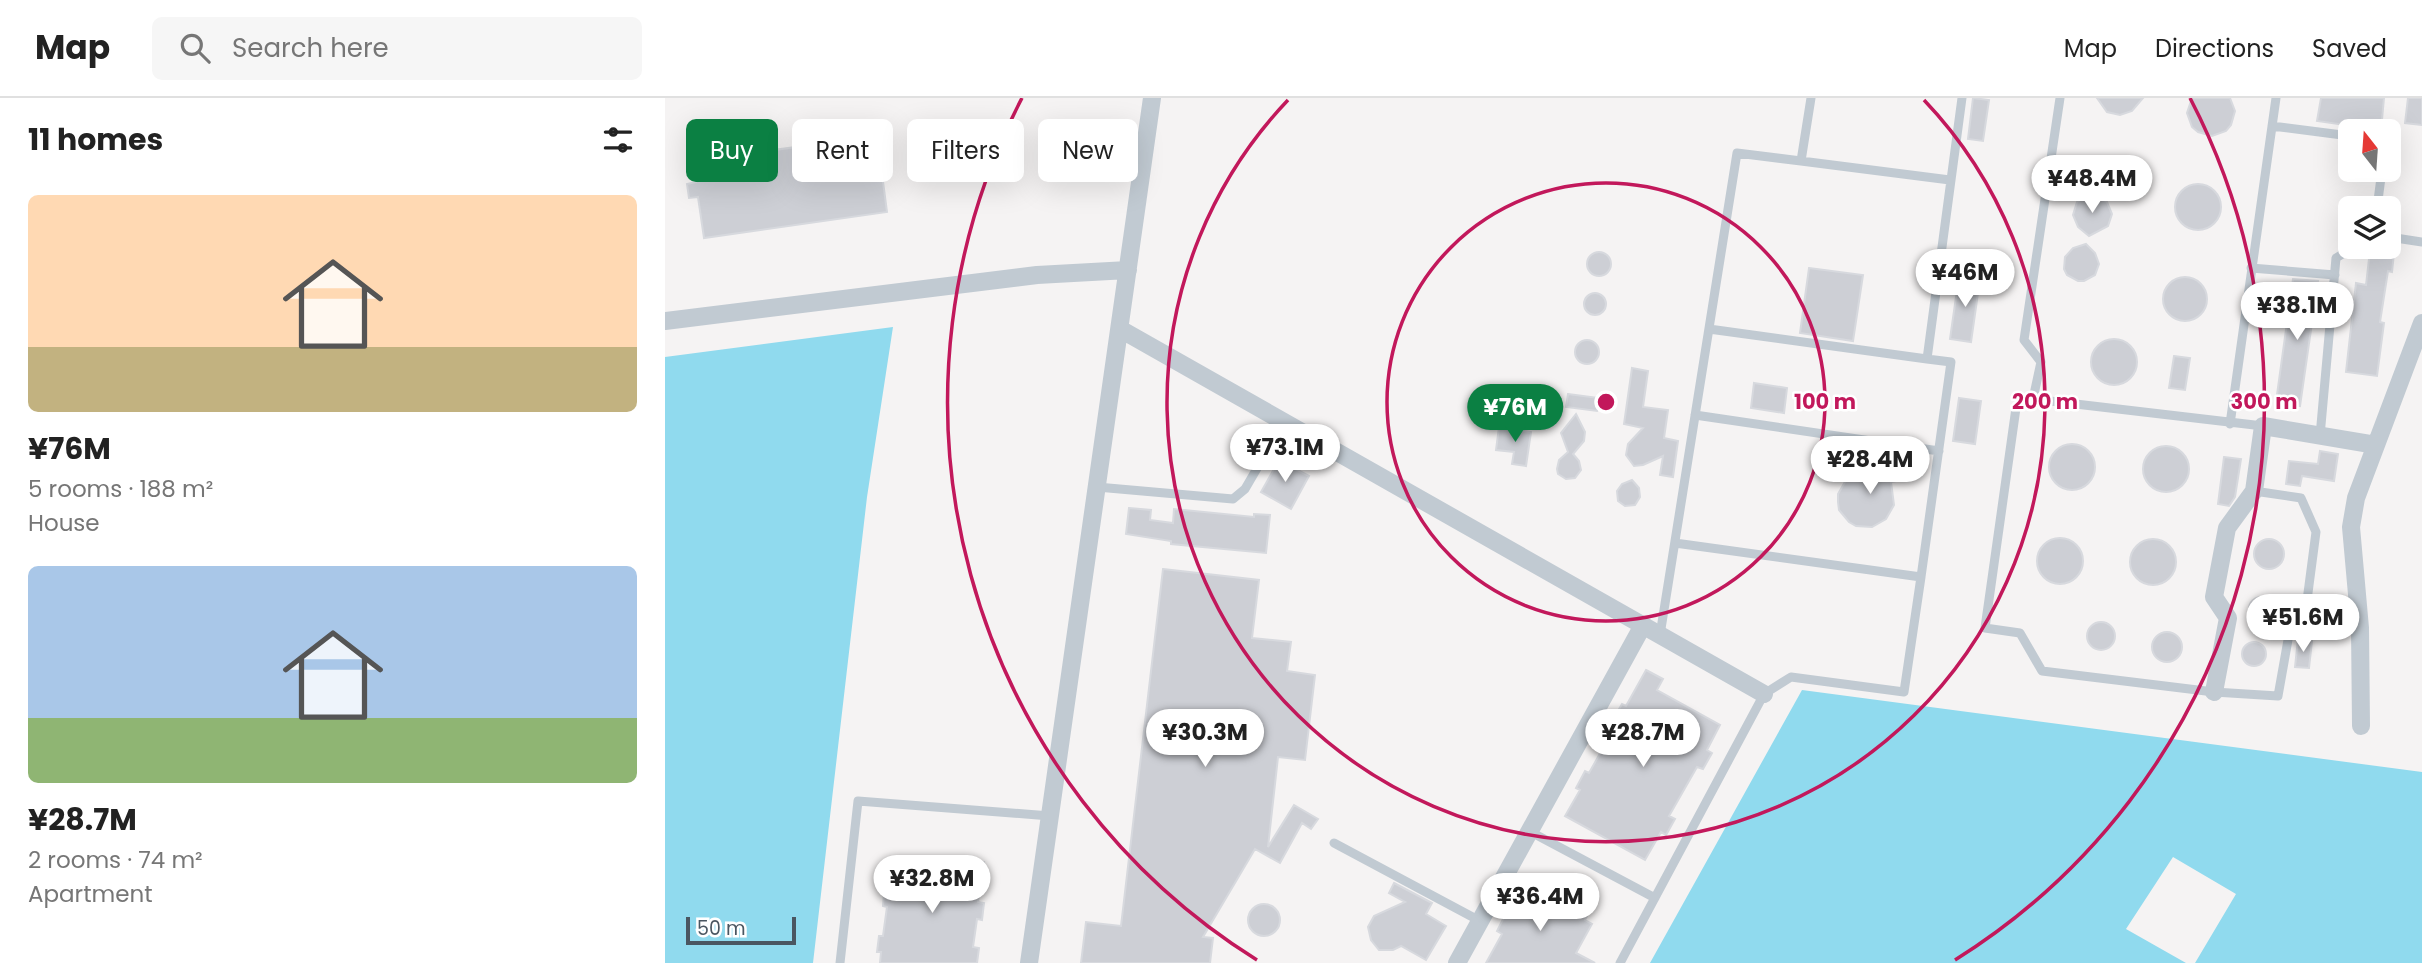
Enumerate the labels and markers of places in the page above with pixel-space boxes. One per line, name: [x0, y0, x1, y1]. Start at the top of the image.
pin: ¥48.4M: [2035, 156, 2149, 215]
pin: ¥46M: [1924, 250, 2006, 309]
pin: ¥38.1M: [2240, 282, 2354, 342]
pin: ¥76M: [1474, 384, 1556, 444]
centre of rings: [1594, 390, 1618, 414]
pin: ¥73.1M: [1228, 424, 1342, 484]
pin: ¥28.4M: [1813, 436, 1927, 496]
pin: ¥51.6M: [2246, 594, 2360, 654]
pin: ¥30.3M: [1148, 710, 1262, 769]
pin: ¥28.7M: [1586, 710, 1700, 769]
pin: ¥32.8M: [875, 856, 989, 915]
pin: ¥36.4M: [1483, 874, 1597, 933]

